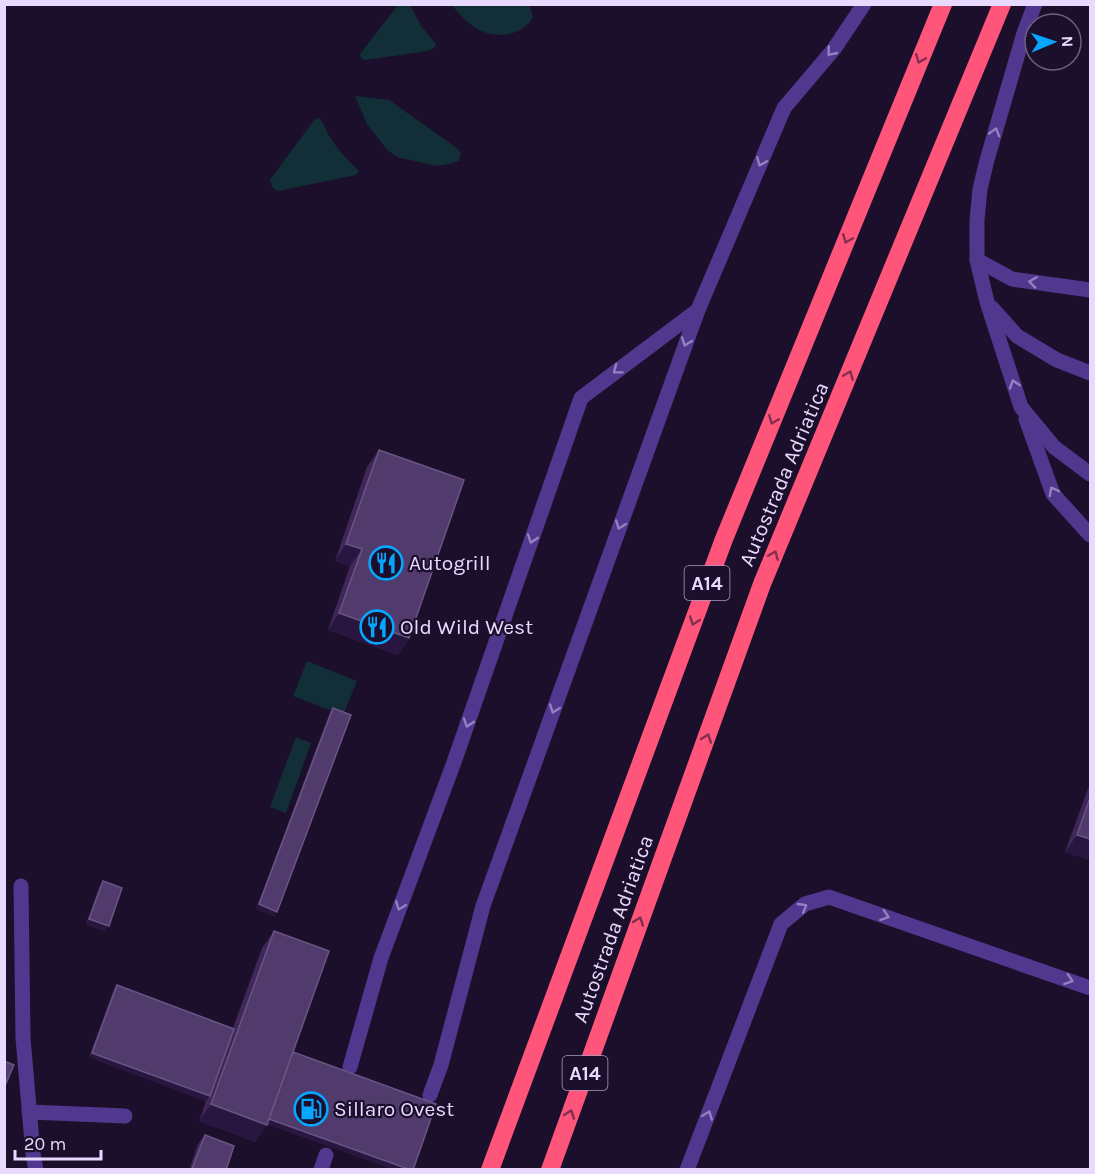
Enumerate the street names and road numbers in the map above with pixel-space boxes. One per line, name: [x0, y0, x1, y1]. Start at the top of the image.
street label: Autostrada Adriatica: [734, 378, 834, 570]
road number: A14: [684, 566, 730, 600]
street label: Autostrada Adriatica: [568, 832, 658, 1026]
road number: A14: [562, 1056, 608, 1090]

